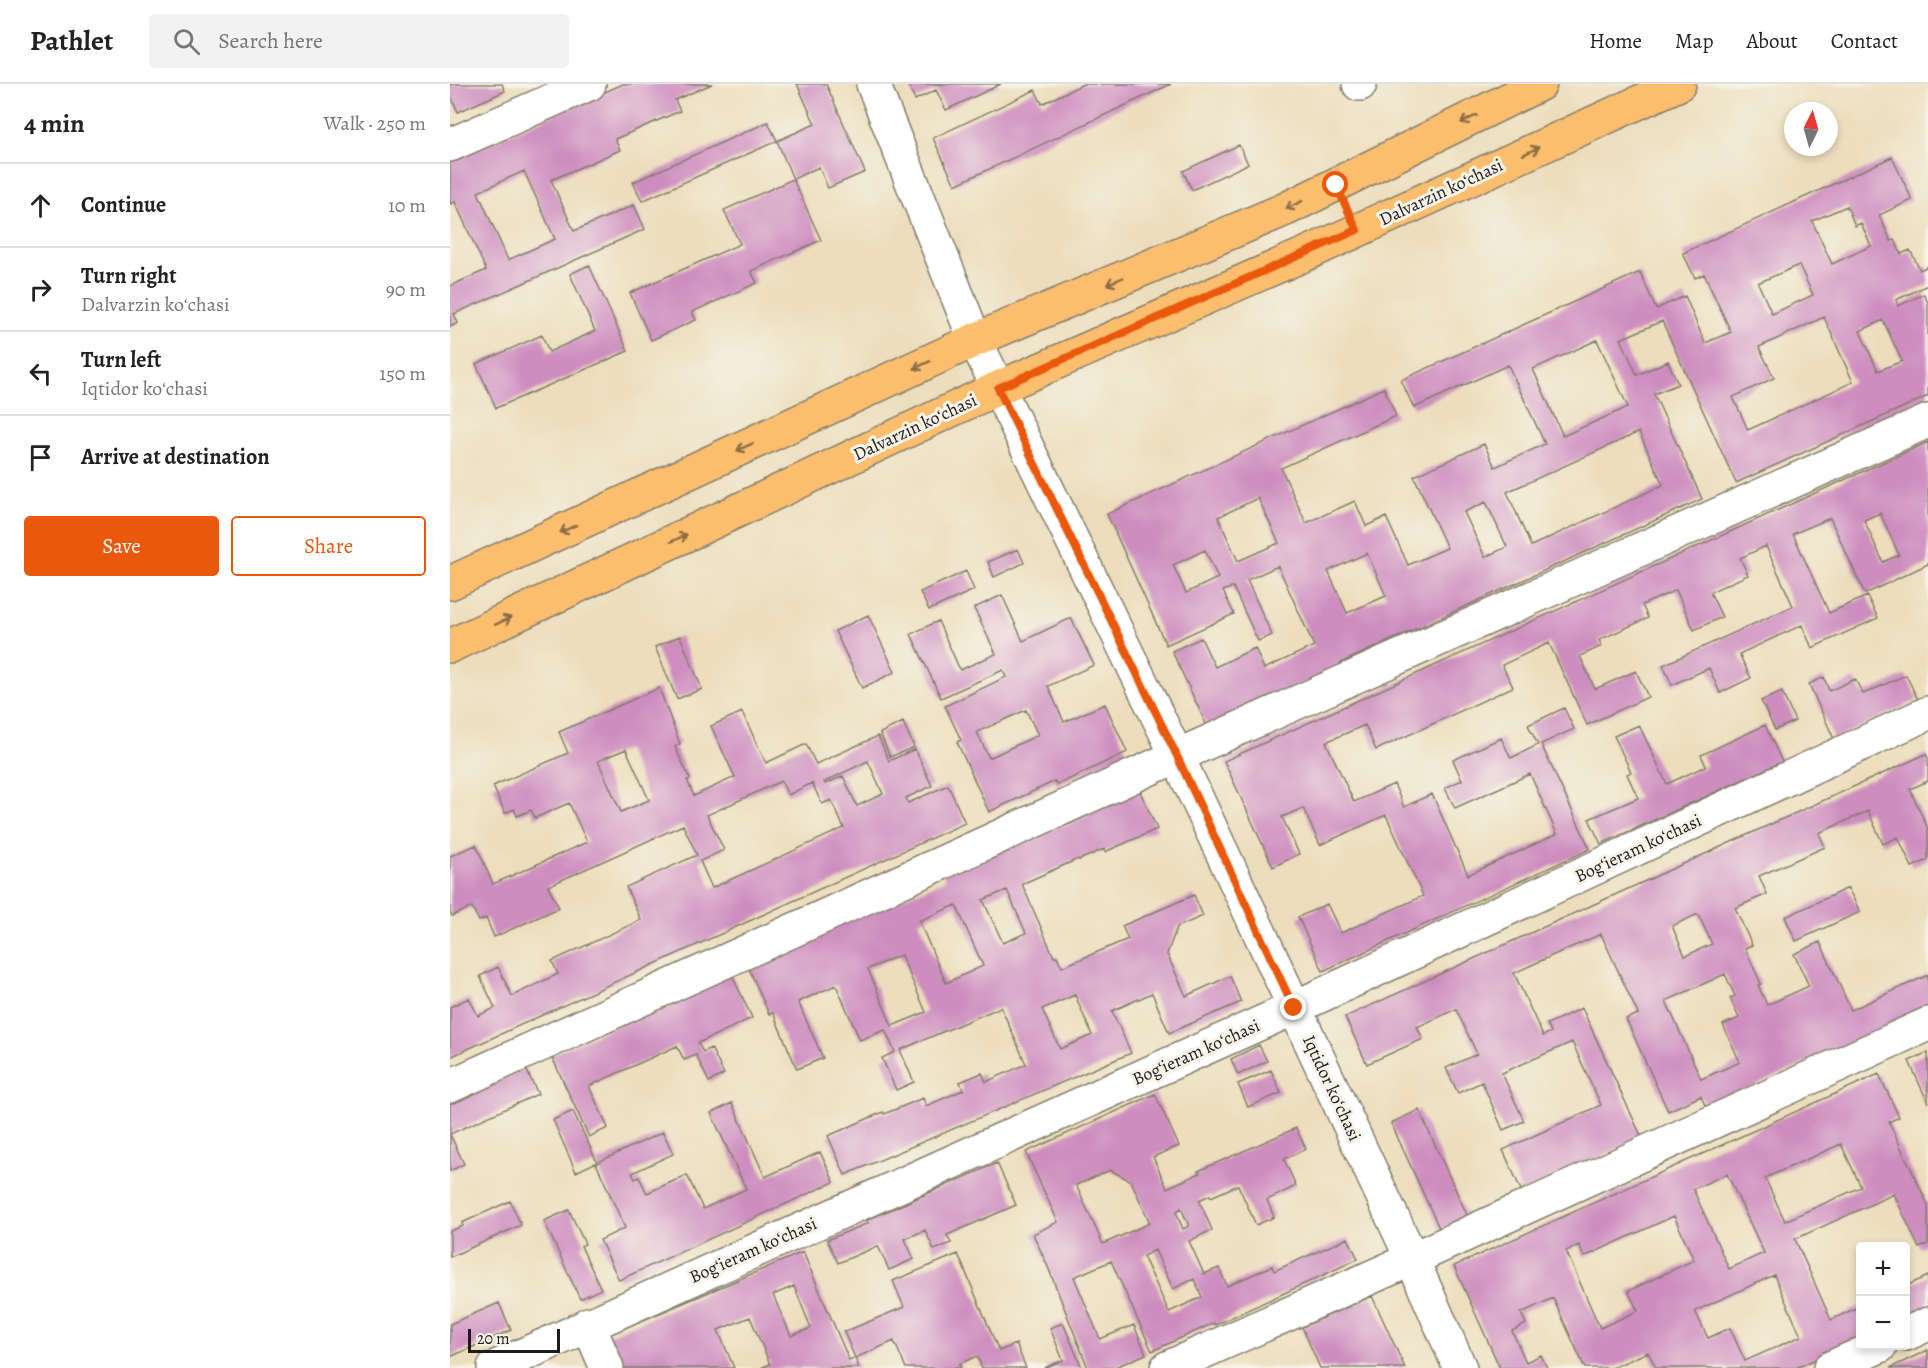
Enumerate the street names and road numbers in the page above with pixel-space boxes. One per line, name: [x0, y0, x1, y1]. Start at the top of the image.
street label: Dalvarzin koʻchasi: [1375, 153, 1507, 231]
street label: Dalvarzin koʻchasi: [849, 388, 981, 466]
street label: Bogʻieram koʻchasi: [1571, 808, 1705, 888]
street label: Bogʻieram koʻchasi: [1128, 1013, 1264, 1091]
street label: Iqtidor koʻchasi: [1297, 1031, 1367, 1145]
street label: Bogʻieram koʻchasi: [685, 1211, 821, 1289]

